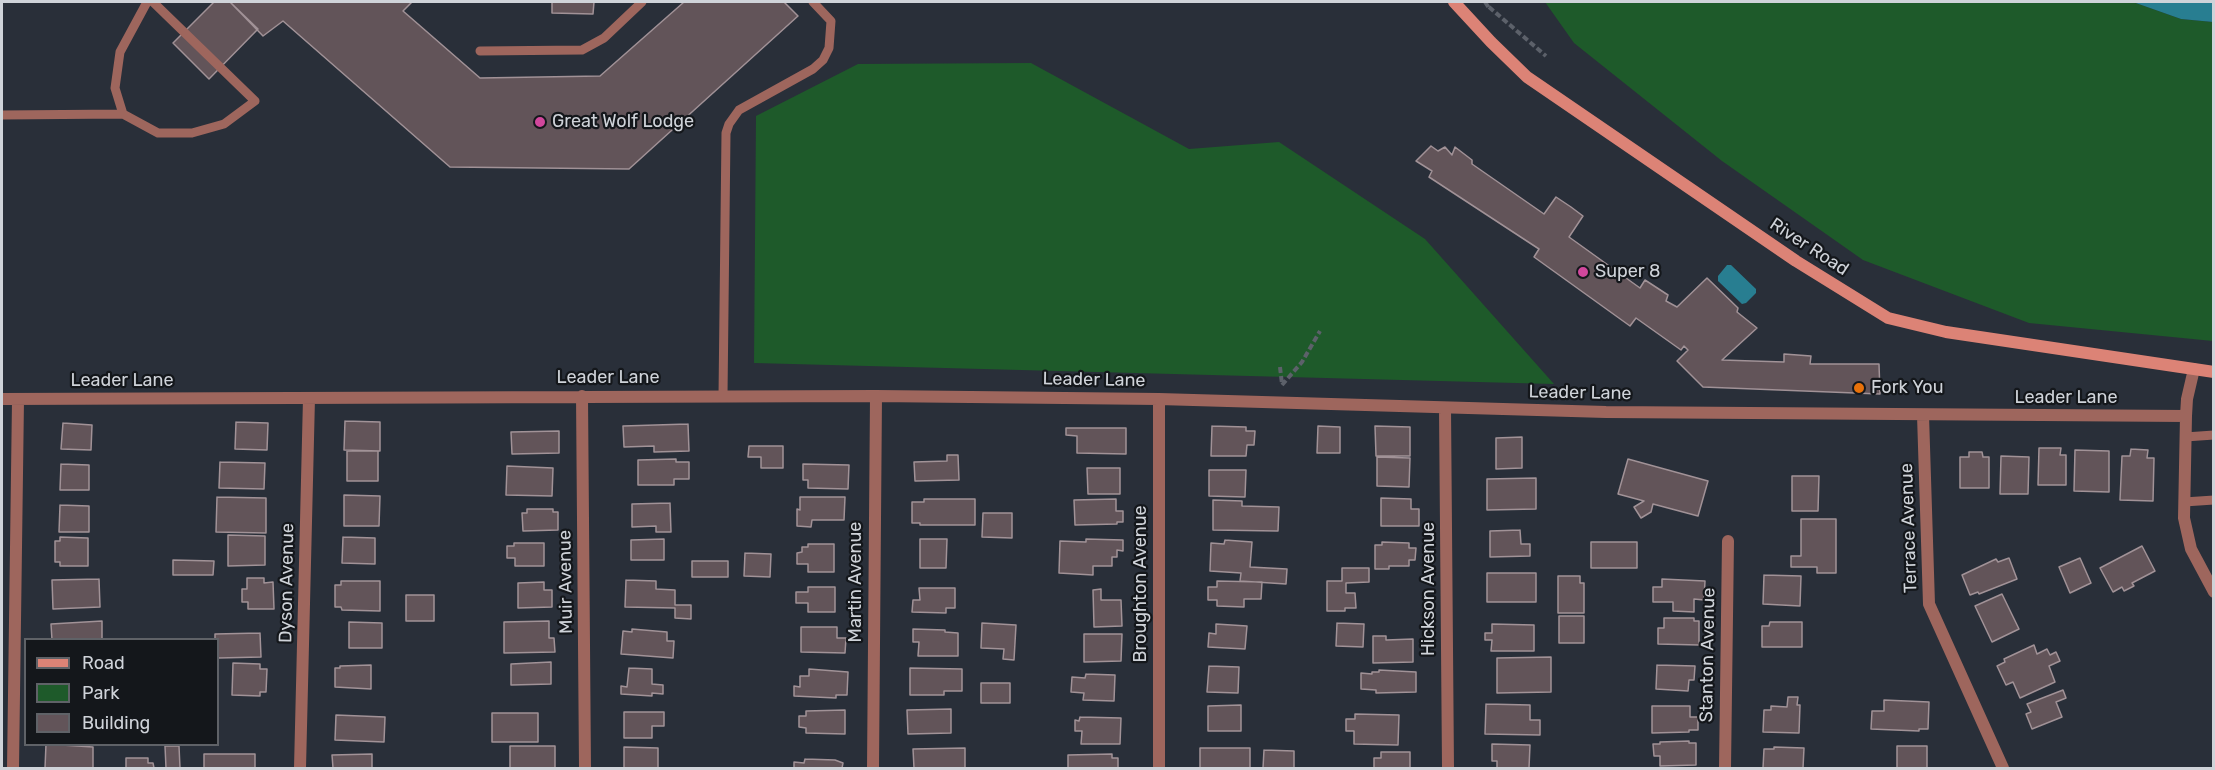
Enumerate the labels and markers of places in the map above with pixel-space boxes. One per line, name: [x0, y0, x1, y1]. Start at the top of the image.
place label: Great Wolf Lodge: [552, 111, 694, 133]
marker: Great Wolf Lodge: [533, 115, 547, 129]
place label: Super 8: [1595, 261, 1661, 283]
marker: Super 8: [1576, 265, 1590, 279]
place label: Fork You: [1871, 377, 1943, 399]
marker: Fork You: [1852, 381, 1866, 395]

